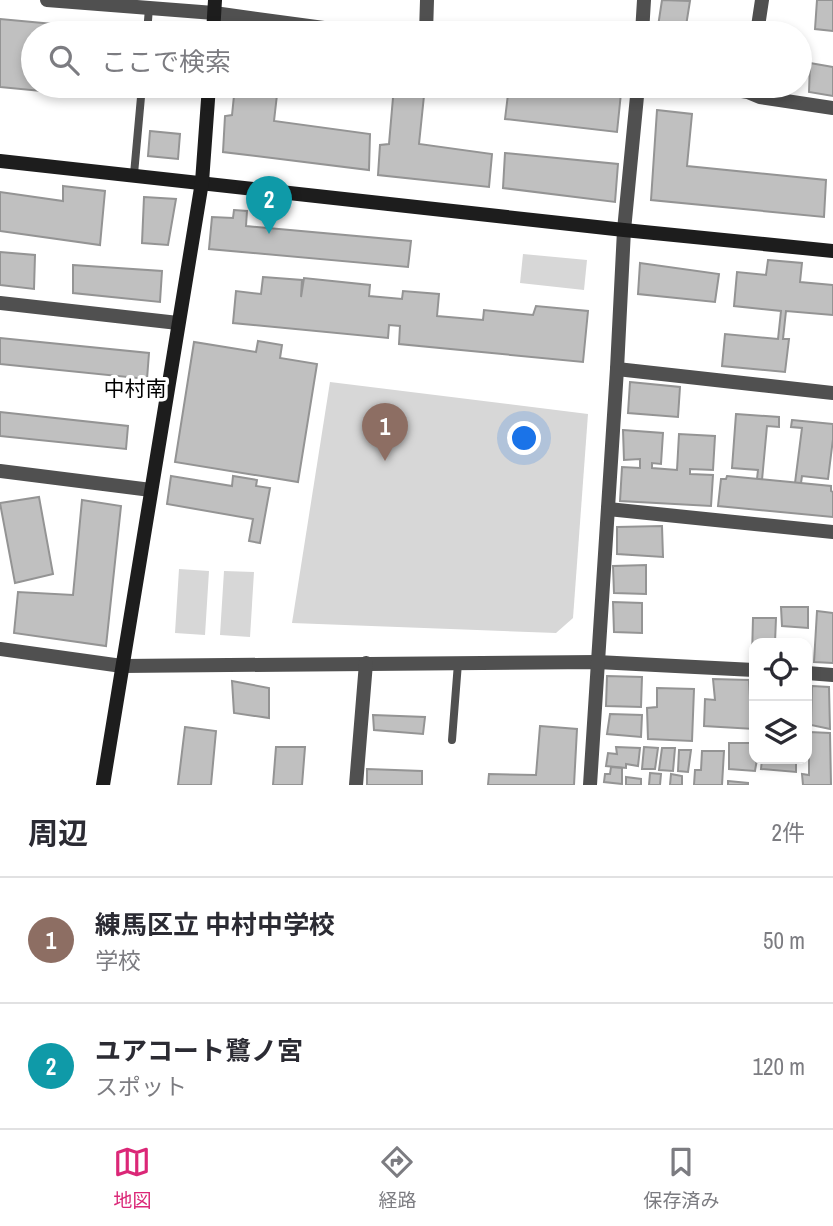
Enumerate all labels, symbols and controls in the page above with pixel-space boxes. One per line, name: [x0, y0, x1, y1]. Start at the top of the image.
search box: [21, 21, 812, 98]
icon: search: [45, 41, 83, 79]
text: ここで検索: [101, 44, 231, 79]
pin: 2: [246, 176, 292, 234]
district label: 中村南: [104, 374, 167, 403]
pin: 1: [362, 403, 408, 461]
your location: [507, 421, 541, 455]
map controls: [749, 638, 812, 764]
button: locate: [749, 638, 812, 701]
button: layers: [749, 701, 812, 764]
text: 周辺: [28, 813, 88, 853]
text: 2件: [772, 817, 805, 848]
text: 練馬区立 中村中学校: [95, 907, 335, 942]
text: 1: [46, 925, 56, 956]
text: 50 m: [763, 925, 805, 956]
text: 学校: [95, 945, 141, 976]
text: ユアコート鷺ノ宮: [95, 1033, 303, 1068]
text: 2: [46, 1051, 56, 1082]
text: 120 m: [753, 1051, 805, 1082]
text: スポット: [95, 1071, 187, 1102]
tab: 地図: [113, 1143, 152, 1213]
tab: 経路: [378, 1143, 417, 1213]
tab: 保存済み: [643, 1143, 720, 1213]

